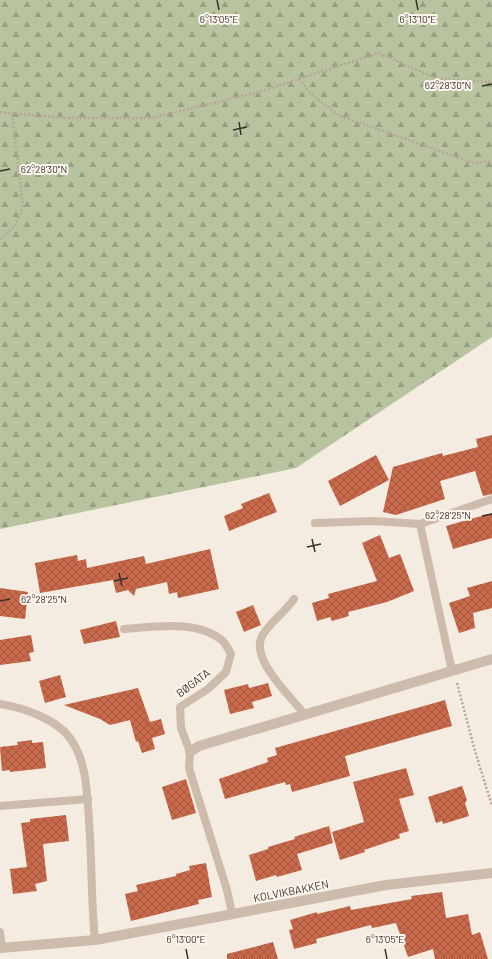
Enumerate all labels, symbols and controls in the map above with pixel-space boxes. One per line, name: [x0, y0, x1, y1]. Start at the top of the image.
text: 6°13'05"E: [200, 13, 238, 25]
text: 6°13'10"E: [400, 13, 436, 25]
text: 62°28'30"N: [425, 79, 471, 91]
text: 62°28'30"N: [21, 163, 67, 175]
text: 62°28'25"N: [425, 509, 471, 521]
text: 62°28'25"N: [21, 593, 67, 605]
street label: BØGATA: [173, 666, 212, 699]
street label: KOLVIKBAKKEN: [252, 877, 330, 904]
text: 6°13'00"E: [167, 933, 205, 945]
text: 6°13'05"E: [366, 933, 404, 945]

